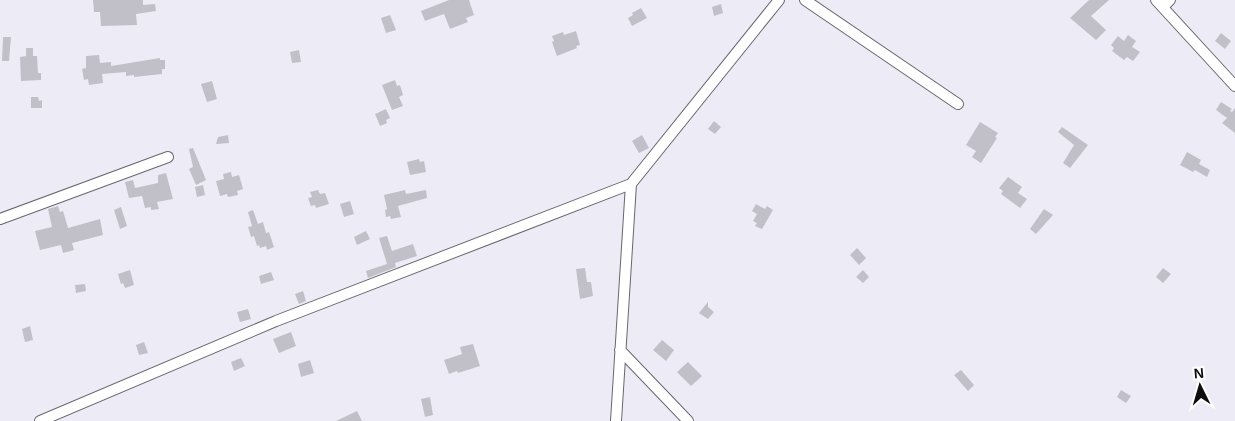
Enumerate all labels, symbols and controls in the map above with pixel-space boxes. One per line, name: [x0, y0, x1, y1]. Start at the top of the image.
north arrow: [1175, 361, 1225, 411]
text: N: [1193, 365, 1205, 381]

